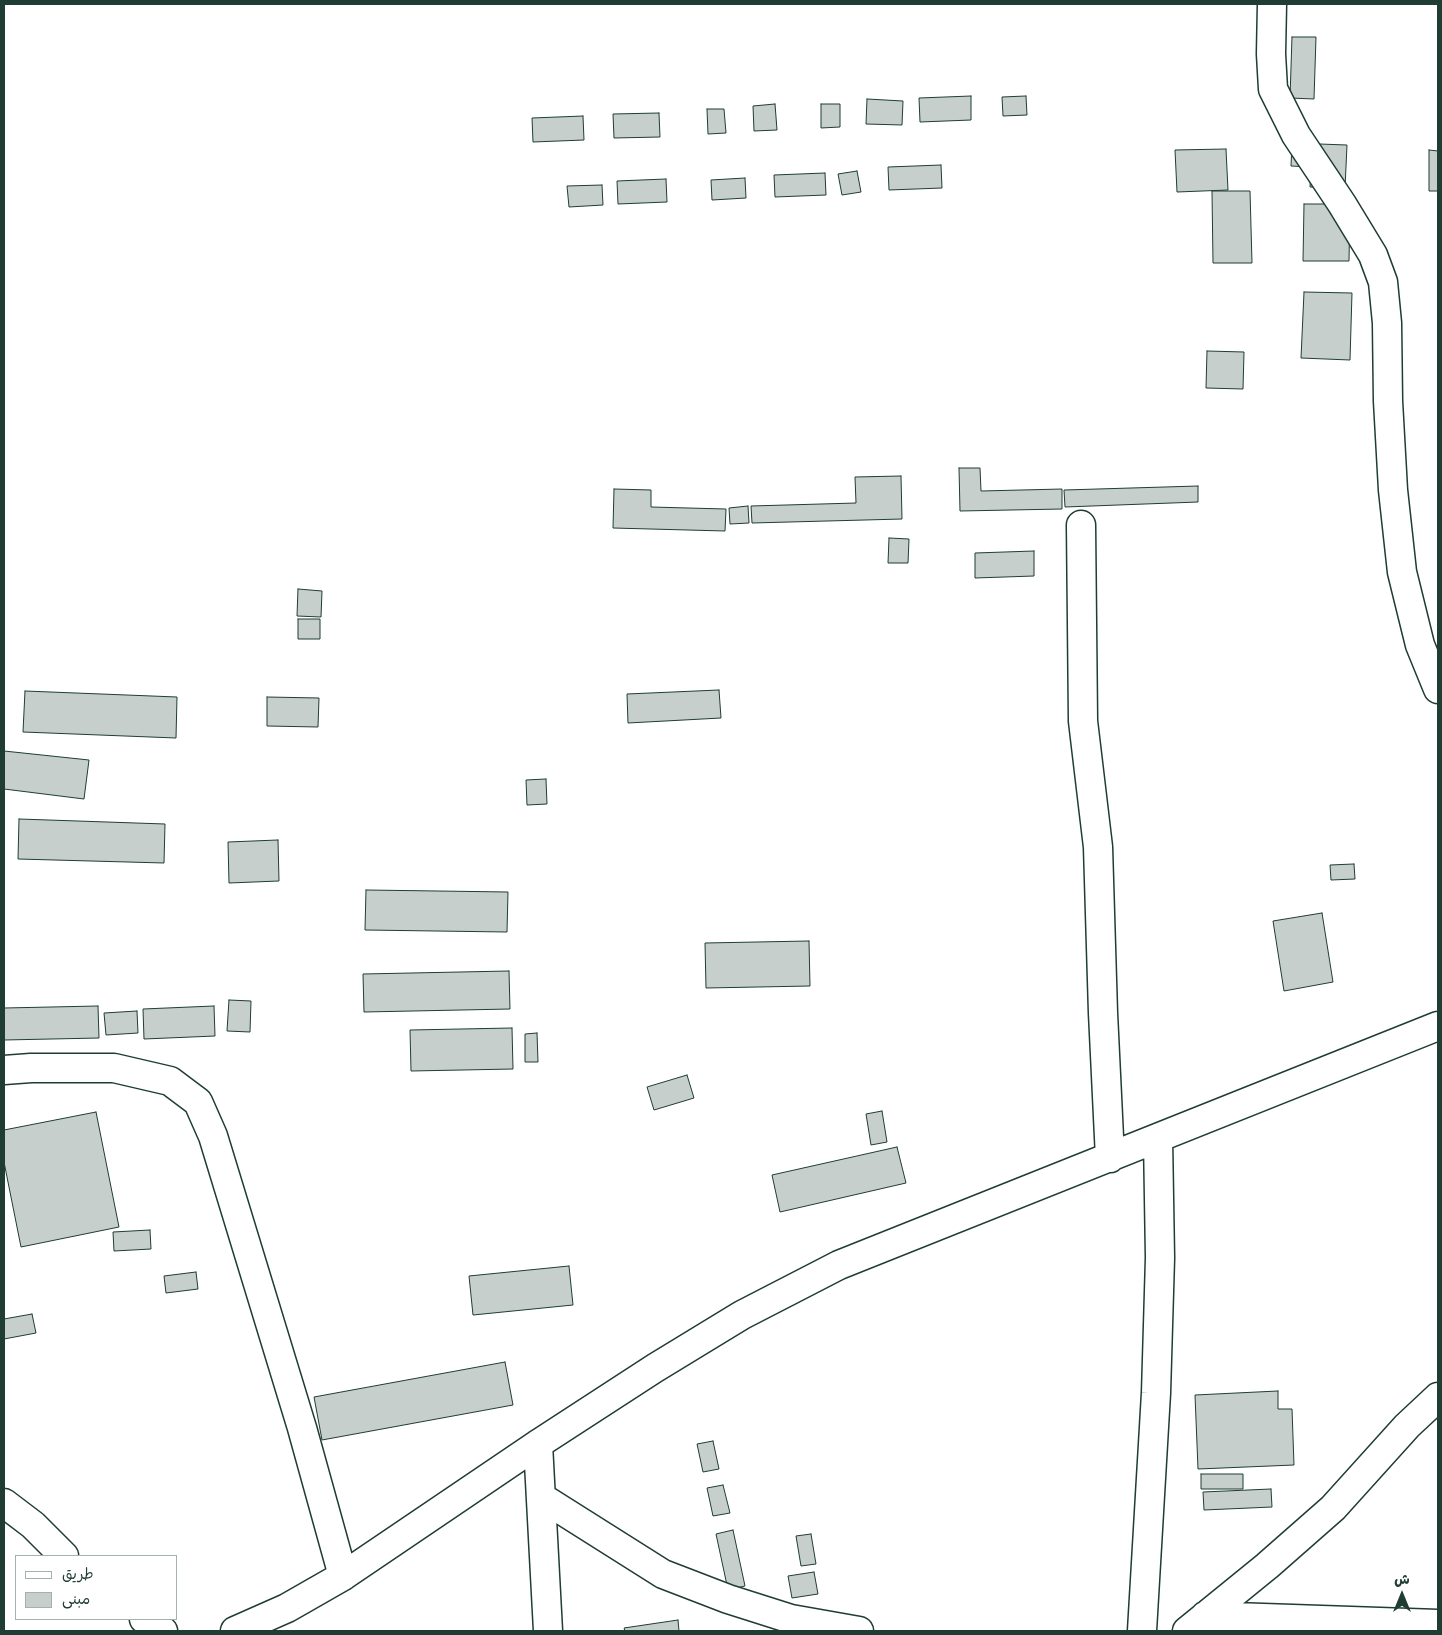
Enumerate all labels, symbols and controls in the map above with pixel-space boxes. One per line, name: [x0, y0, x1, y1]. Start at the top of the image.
legend: [15, 1555, 178, 1620]
text: طريق: [62, 1563, 94, 1587]
text: ش: [1394, 1569, 1410, 1591]
north arrow: [1377, 1570, 1427, 1620]
text: مبنى: [62, 1588, 90, 1612]

